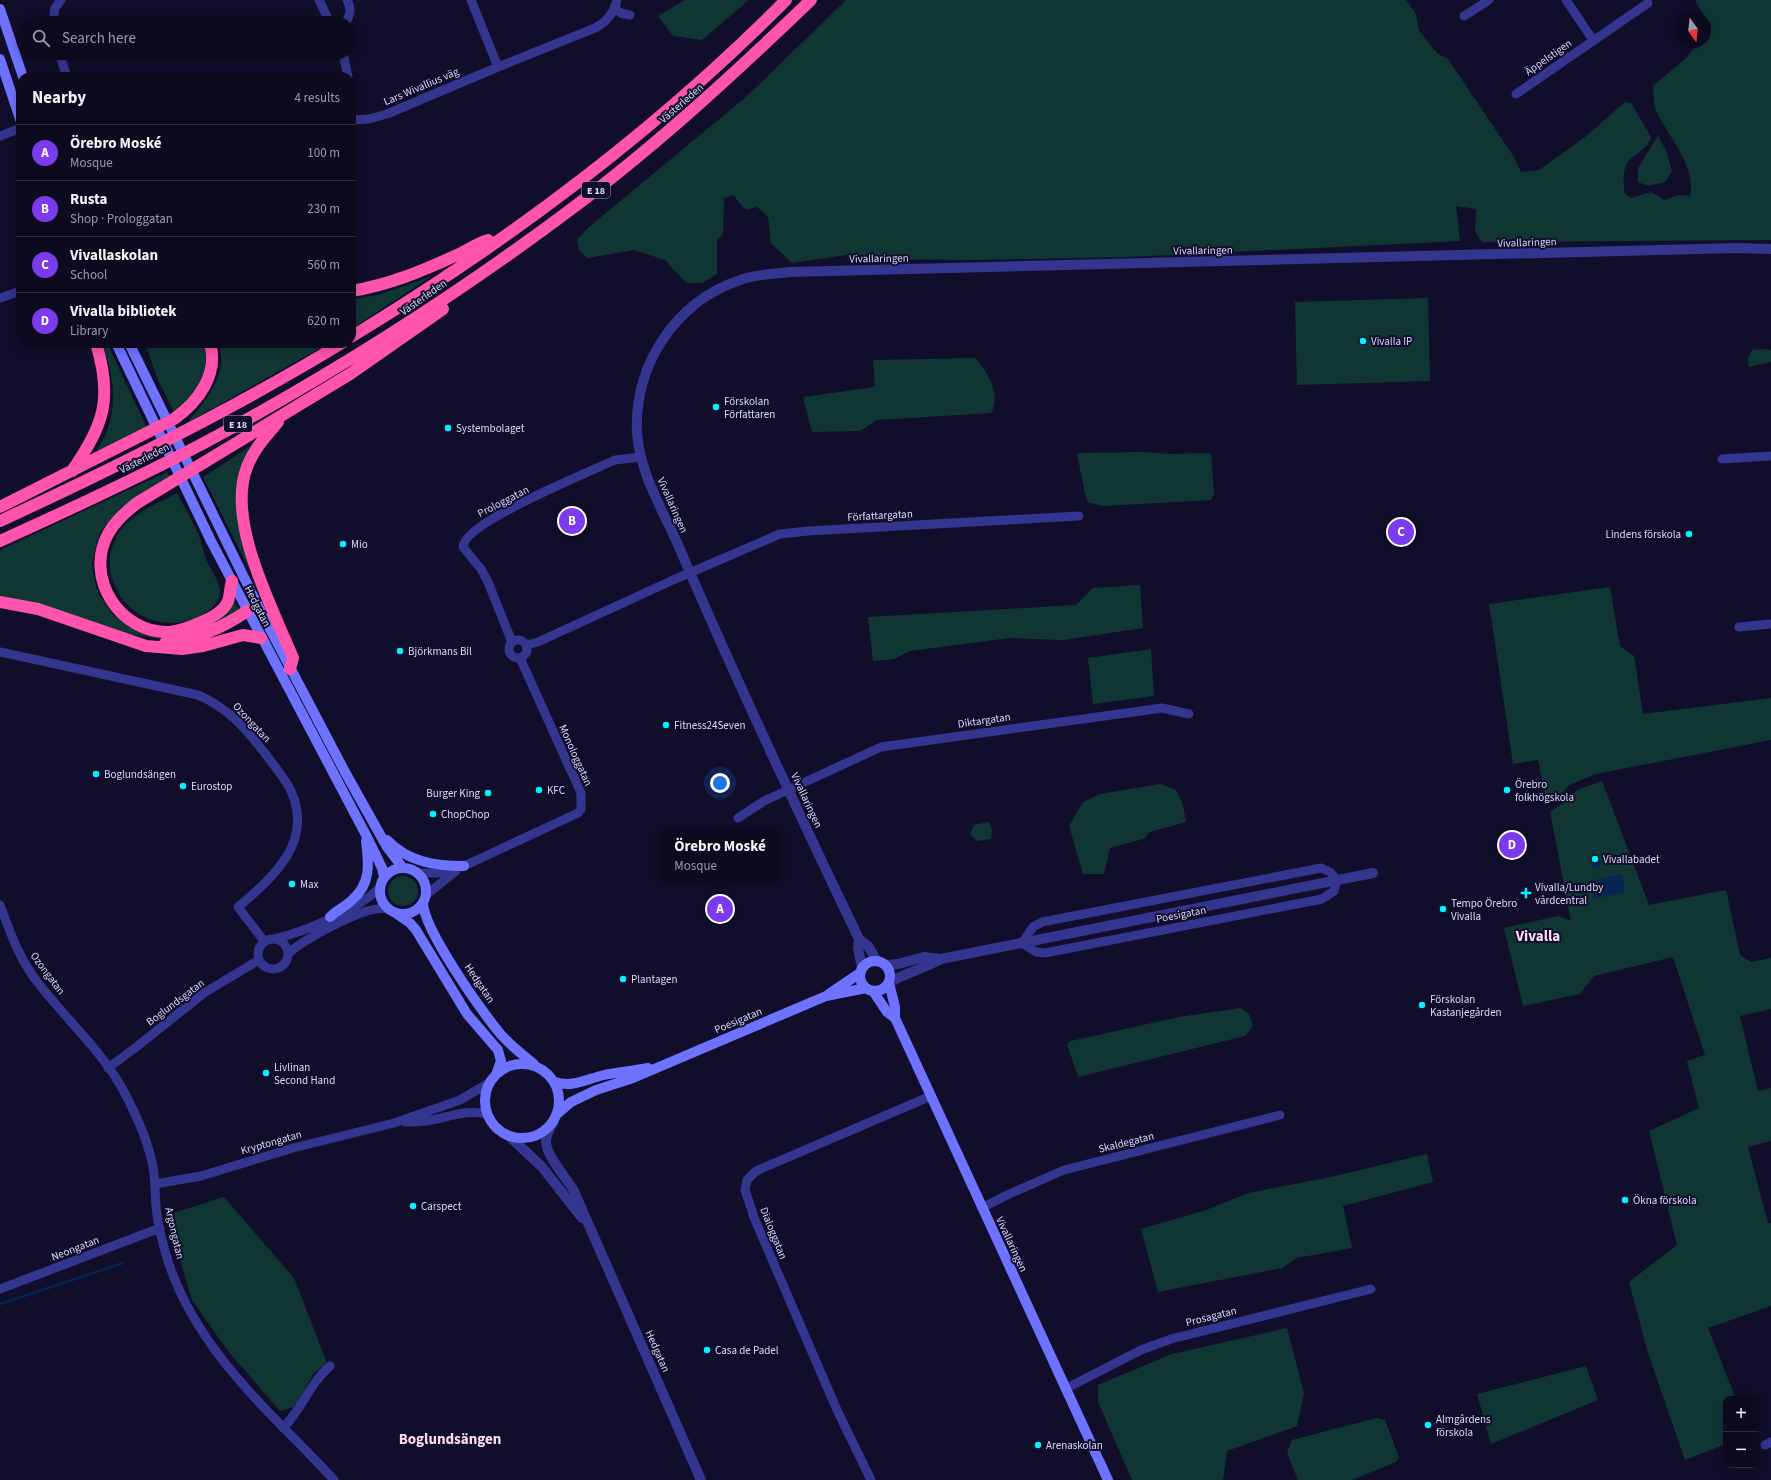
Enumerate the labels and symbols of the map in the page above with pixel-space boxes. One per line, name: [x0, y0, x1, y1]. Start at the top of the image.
north arrow: [1675, 12, 1711, 48]
street label: Äppelstigen: [1522, 36, 1575, 79]
street label: Lars Wivallius väg: [381, 64, 462, 109]
street label: Västerleden: [656, 80, 707, 127]
road number: E 18: [582, 182, 610, 198]
street label: Vivallaringen: [1497, 234, 1557, 251]
street label: Vivallaringen: [1173, 242, 1233, 259]
street label: Vivallaringen: [849, 250, 909, 267]
street label: Västerleden: [397, 276, 450, 319]
place label: Vivalla IP: [1371, 334, 1412, 349]
marker: Vivalla IP: [1358, 336, 1368, 346]
place label: Förskolan Författaren: [724, 394, 775, 422]
marker: Förskolan Författaren: [711, 402, 721, 412]
road number: E 18: [224, 416, 252, 432]
place label: Systembolaget: [456, 421, 525, 436]
marker: Systembolaget: [443, 423, 453, 433]
street label: Västerleden: [117, 439, 172, 477]
street label: Vivallaringen: [654, 475, 691, 535]
street label: Prologgatan: [475, 482, 532, 521]
pin: B: [559, 506, 585, 536]
street label: Författargatan: [847, 506, 913, 525]
pin: C: [1388, 517, 1414, 547]
place label: Lindens förskola: [1606, 527, 1681, 542]
marker: Lindens förskola: [1684, 529, 1694, 539]
place label: Mio: [351, 537, 368, 552]
marker: Mio: [338, 539, 348, 549]
street label: Hedgatan: [241, 583, 274, 629]
place label: Björkmans Bil: [408, 644, 472, 659]
marker: Björkmans Bil: [395, 646, 405, 656]
street label: Ozongatan: [229, 699, 274, 746]
street label: Diktargatan: [957, 709, 1011, 732]
place label: Fitness24Seven: [674, 718, 745, 733]
marker: Fitness24Seven: [661, 720, 671, 730]
street label: Monologgatan: [555, 722, 596, 788]
place label: Boglundsängen: [104, 767, 176, 782]
marker: Boglundsängen: [91, 769, 101, 779]
street label: Vivallaringen: [787, 770, 826, 830]
your location: [710, 773, 730, 793]
place label: Örebro folkhögskola: [1515, 777, 1574, 805]
place label: Eurostop: [191, 779, 232, 794]
marker: Eurostop: [178, 781, 188, 791]
place label: KFC: [547, 783, 565, 798]
marker: KFC: [534, 785, 544, 795]
marker: Örebro folkhögskola: [1502, 785, 1512, 795]
place label: Burger King: [426, 786, 480, 801]
marker: Burger King: [483, 788, 493, 798]
place label: ChopChop: [441, 807, 490, 822]
marker: ChopChop: [428, 809, 438, 819]
pin: D: [1499, 830, 1525, 860]
place label: Vivallabadet: [1603, 852, 1660, 867]
marker: Vivallabadet: [1590, 854, 1600, 864]
place label: Max: [300, 877, 319, 892]
marker: Max: [287, 879, 297, 889]
place label: Vivalla/Lundby vårdcentral: [1535, 880, 1603, 908]
marker: Vivalla/Lundby vårdcentral: [1520, 887, 1532, 899]
pin: A: [707, 894, 733, 924]
place label: Tempo Örebro Vivalla: [1451, 896, 1517, 924]
street label: Poesigatan: [1155, 902, 1207, 927]
marker: Tempo Örebro Vivalla: [1438, 904, 1448, 914]
district label: Vivalla: [1515, 926, 1560, 947]
street label: Ozongatan: [27, 949, 69, 998]
street label: Hedgatan: [461, 961, 498, 1006]
place label: Plantagen: [631, 972, 678, 987]
marker: Plantagen: [618, 974, 628, 984]
street label: Boglundsgatan: [143, 976, 207, 1029]
place label: Förskolan Kastanjegården: [1430, 992, 1502, 1020]
marker: Förskolan Kastanjegården: [1417, 1000, 1427, 1010]
street label: Poesigatan: [712, 1004, 764, 1037]
place label: Livlinan Second Hand: [274, 1060, 335, 1088]
marker: Livlinan Second Hand: [261, 1068, 271, 1078]
street label: Kryptongatan: [239, 1127, 303, 1158]
street label: Skaldegatan: [1097, 1128, 1156, 1157]
place label: Ökna förskola: [1633, 1193, 1697, 1208]
marker: Ökna förskola: [1620, 1195, 1630, 1205]
place label: Carspect: [421, 1199, 462, 1214]
marker: Carspect: [408, 1201, 418, 1211]
street label: Dialoggatan: [756, 1205, 791, 1262]
street label: Argongatan: [161, 1206, 188, 1261]
street label: Vivallaringen: [992, 1214, 1031, 1274]
street label: Neongatan: [49, 1232, 101, 1264]
street label: Prosagatan: [1184, 1303, 1238, 1330]
street label: Hedgatan: [642, 1328, 673, 1375]
place label: Casa de Padel: [715, 1343, 779, 1358]
marker: Casa de Padel: [702, 1345, 712, 1355]
place label: Almgårdens förskola: [1436, 1412, 1491, 1440]
marker: Almgårdens förskola: [1423, 1420, 1433, 1430]
district label: Boglundsängen: [399, 1429, 501, 1450]
place label: Arenaskolan: [1046, 1438, 1103, 1453]
marker: Arenaskolan: [1033, 1440, 1043, 1450]

